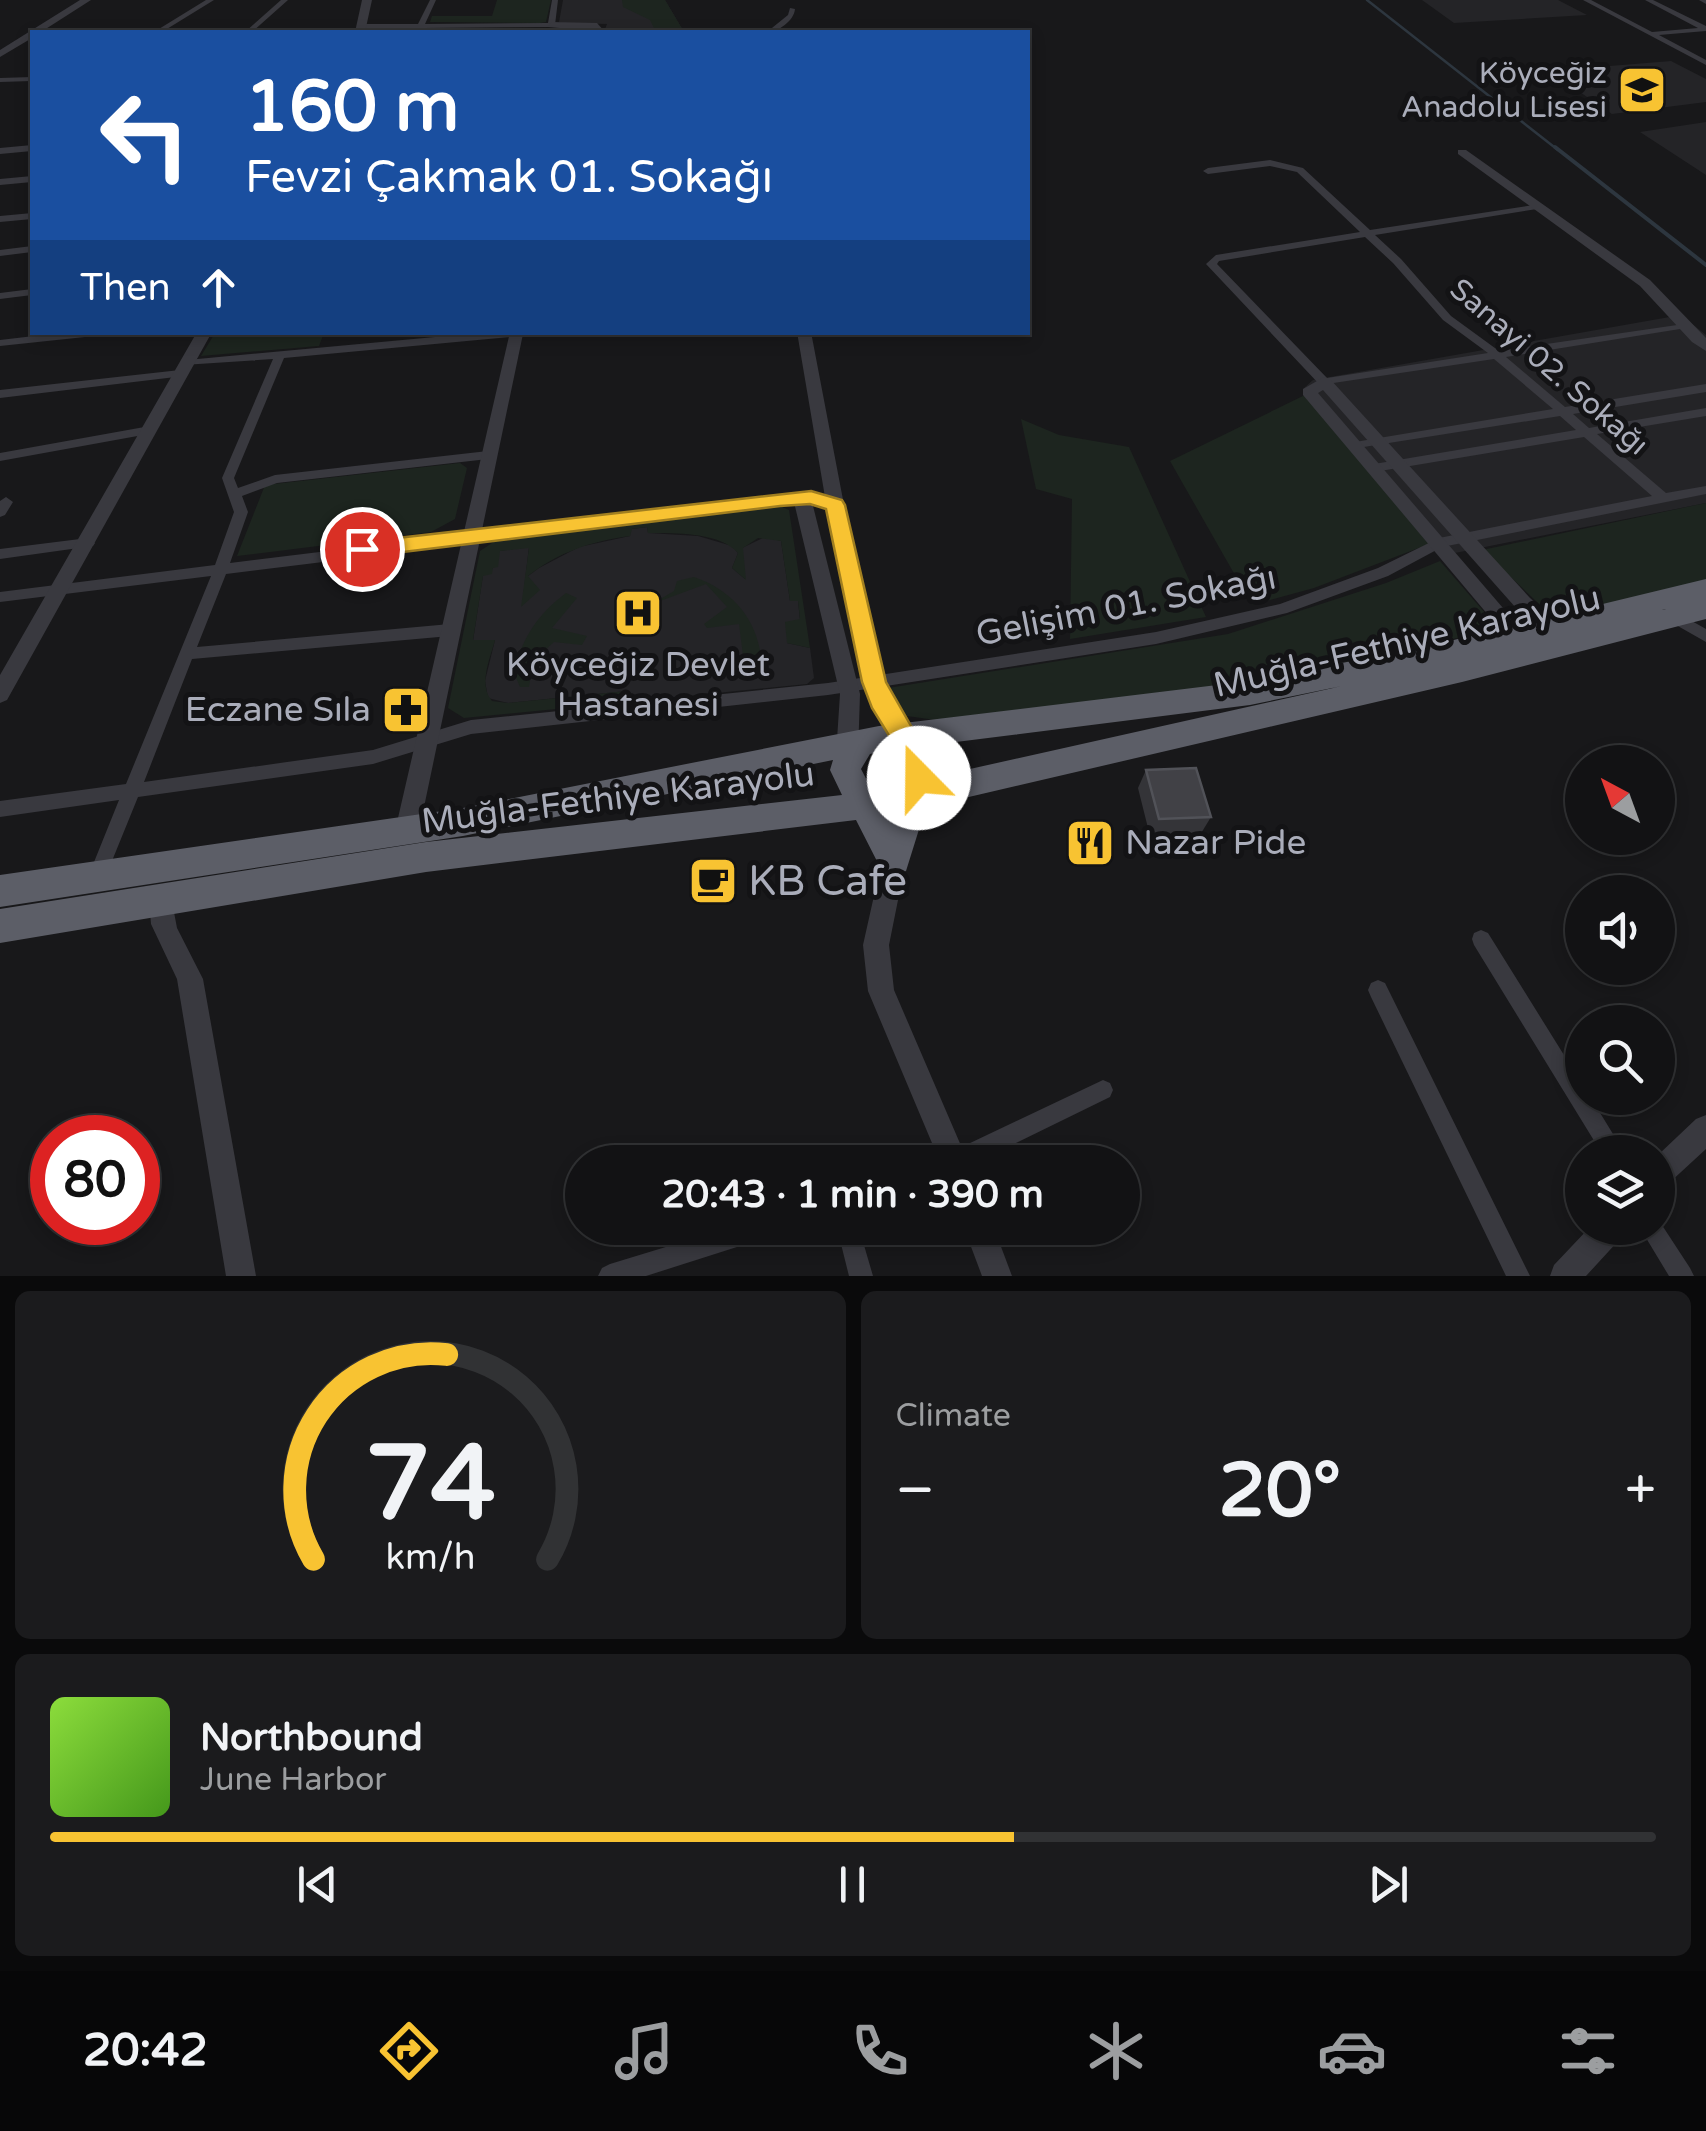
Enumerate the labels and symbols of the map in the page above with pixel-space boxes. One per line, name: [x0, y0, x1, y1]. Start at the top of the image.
place label: Köyceğiz Anadolu Lisesi: [1401, 55, 1607, 126]
school or university icon: Köyceğiz Anadolu Lisesi: [1616, 64, 1668, 116]
street label: Sanayi 02. Sokağı: [1442, 271, 1656, 463]
pin: [320, 507, 405, 592]
street label: Gelişim 01. Sokağı: [972, 556, 1280, 656]
street label: Muğla-Fethiye Karayolu: [1209, 577, 1605, 707]
hospital icon: Köyceğiz Devlet Hastanesi: [612, 587, 664, 639]
place label: Köyceğiz Devlet Hastanesi: [506, 644, 770, 726]
pharmacy icon: Eczane Sıla: [380, 684, 432, 736]
place label: Eczane Sıla: [185, 689, 371, 731]
position arrow: [867, 726, 971, 830]
north arrow: [1565, 745, 1675, 855]
street label: Muğla-Fethiye Karayolu: [419, 753, 817, 843]
restaurant icon: Nazar Pide: [1064, 817, 1116, 869]
place label: Nazar Pide: [1125, 822, 1306, 864]
cafe icon: KB Cafe: [687, 855, 739, 907]
place label: KB Cafe: [748, 856, 907, 907]
speed limit sign: 80: [30, 1115, 160, 1245]

